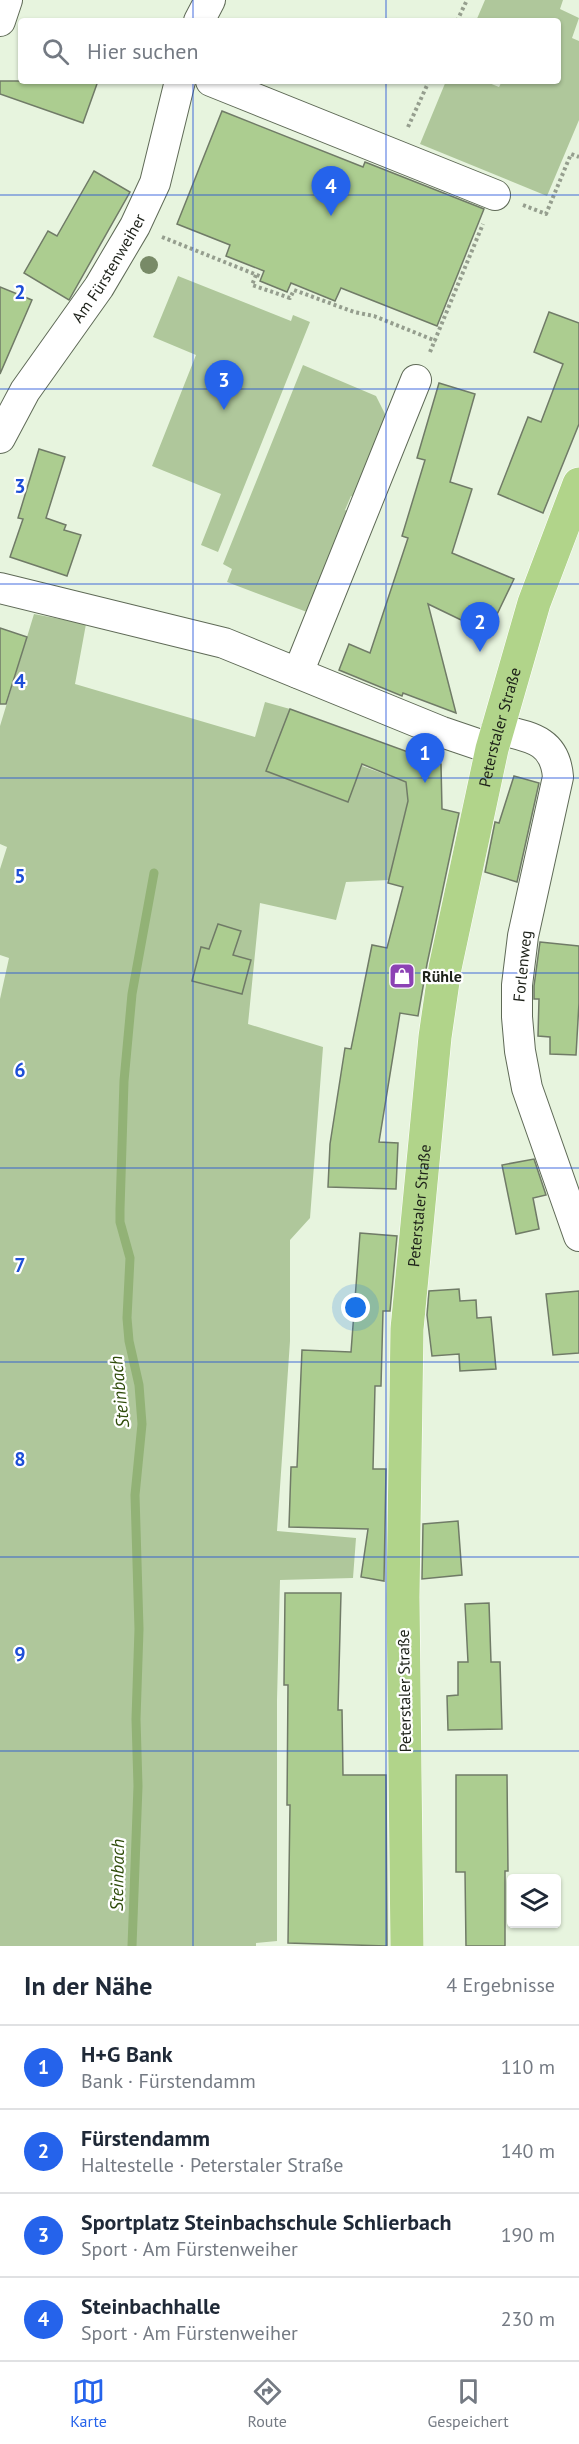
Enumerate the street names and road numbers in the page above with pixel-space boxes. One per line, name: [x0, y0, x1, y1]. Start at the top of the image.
street label: Am Fürstenweiher: [67, 210, 150, 326]
street label: Peterstaler Straße: [474, 665, 525, 789]
street label: Forlenweg: [508, 929, 536, 1003]
street label: Peterstaler Straße: [403, 1143, 435, 1268]
street label: Peterstaler Straße: [393, 1629, 415, 1753]

